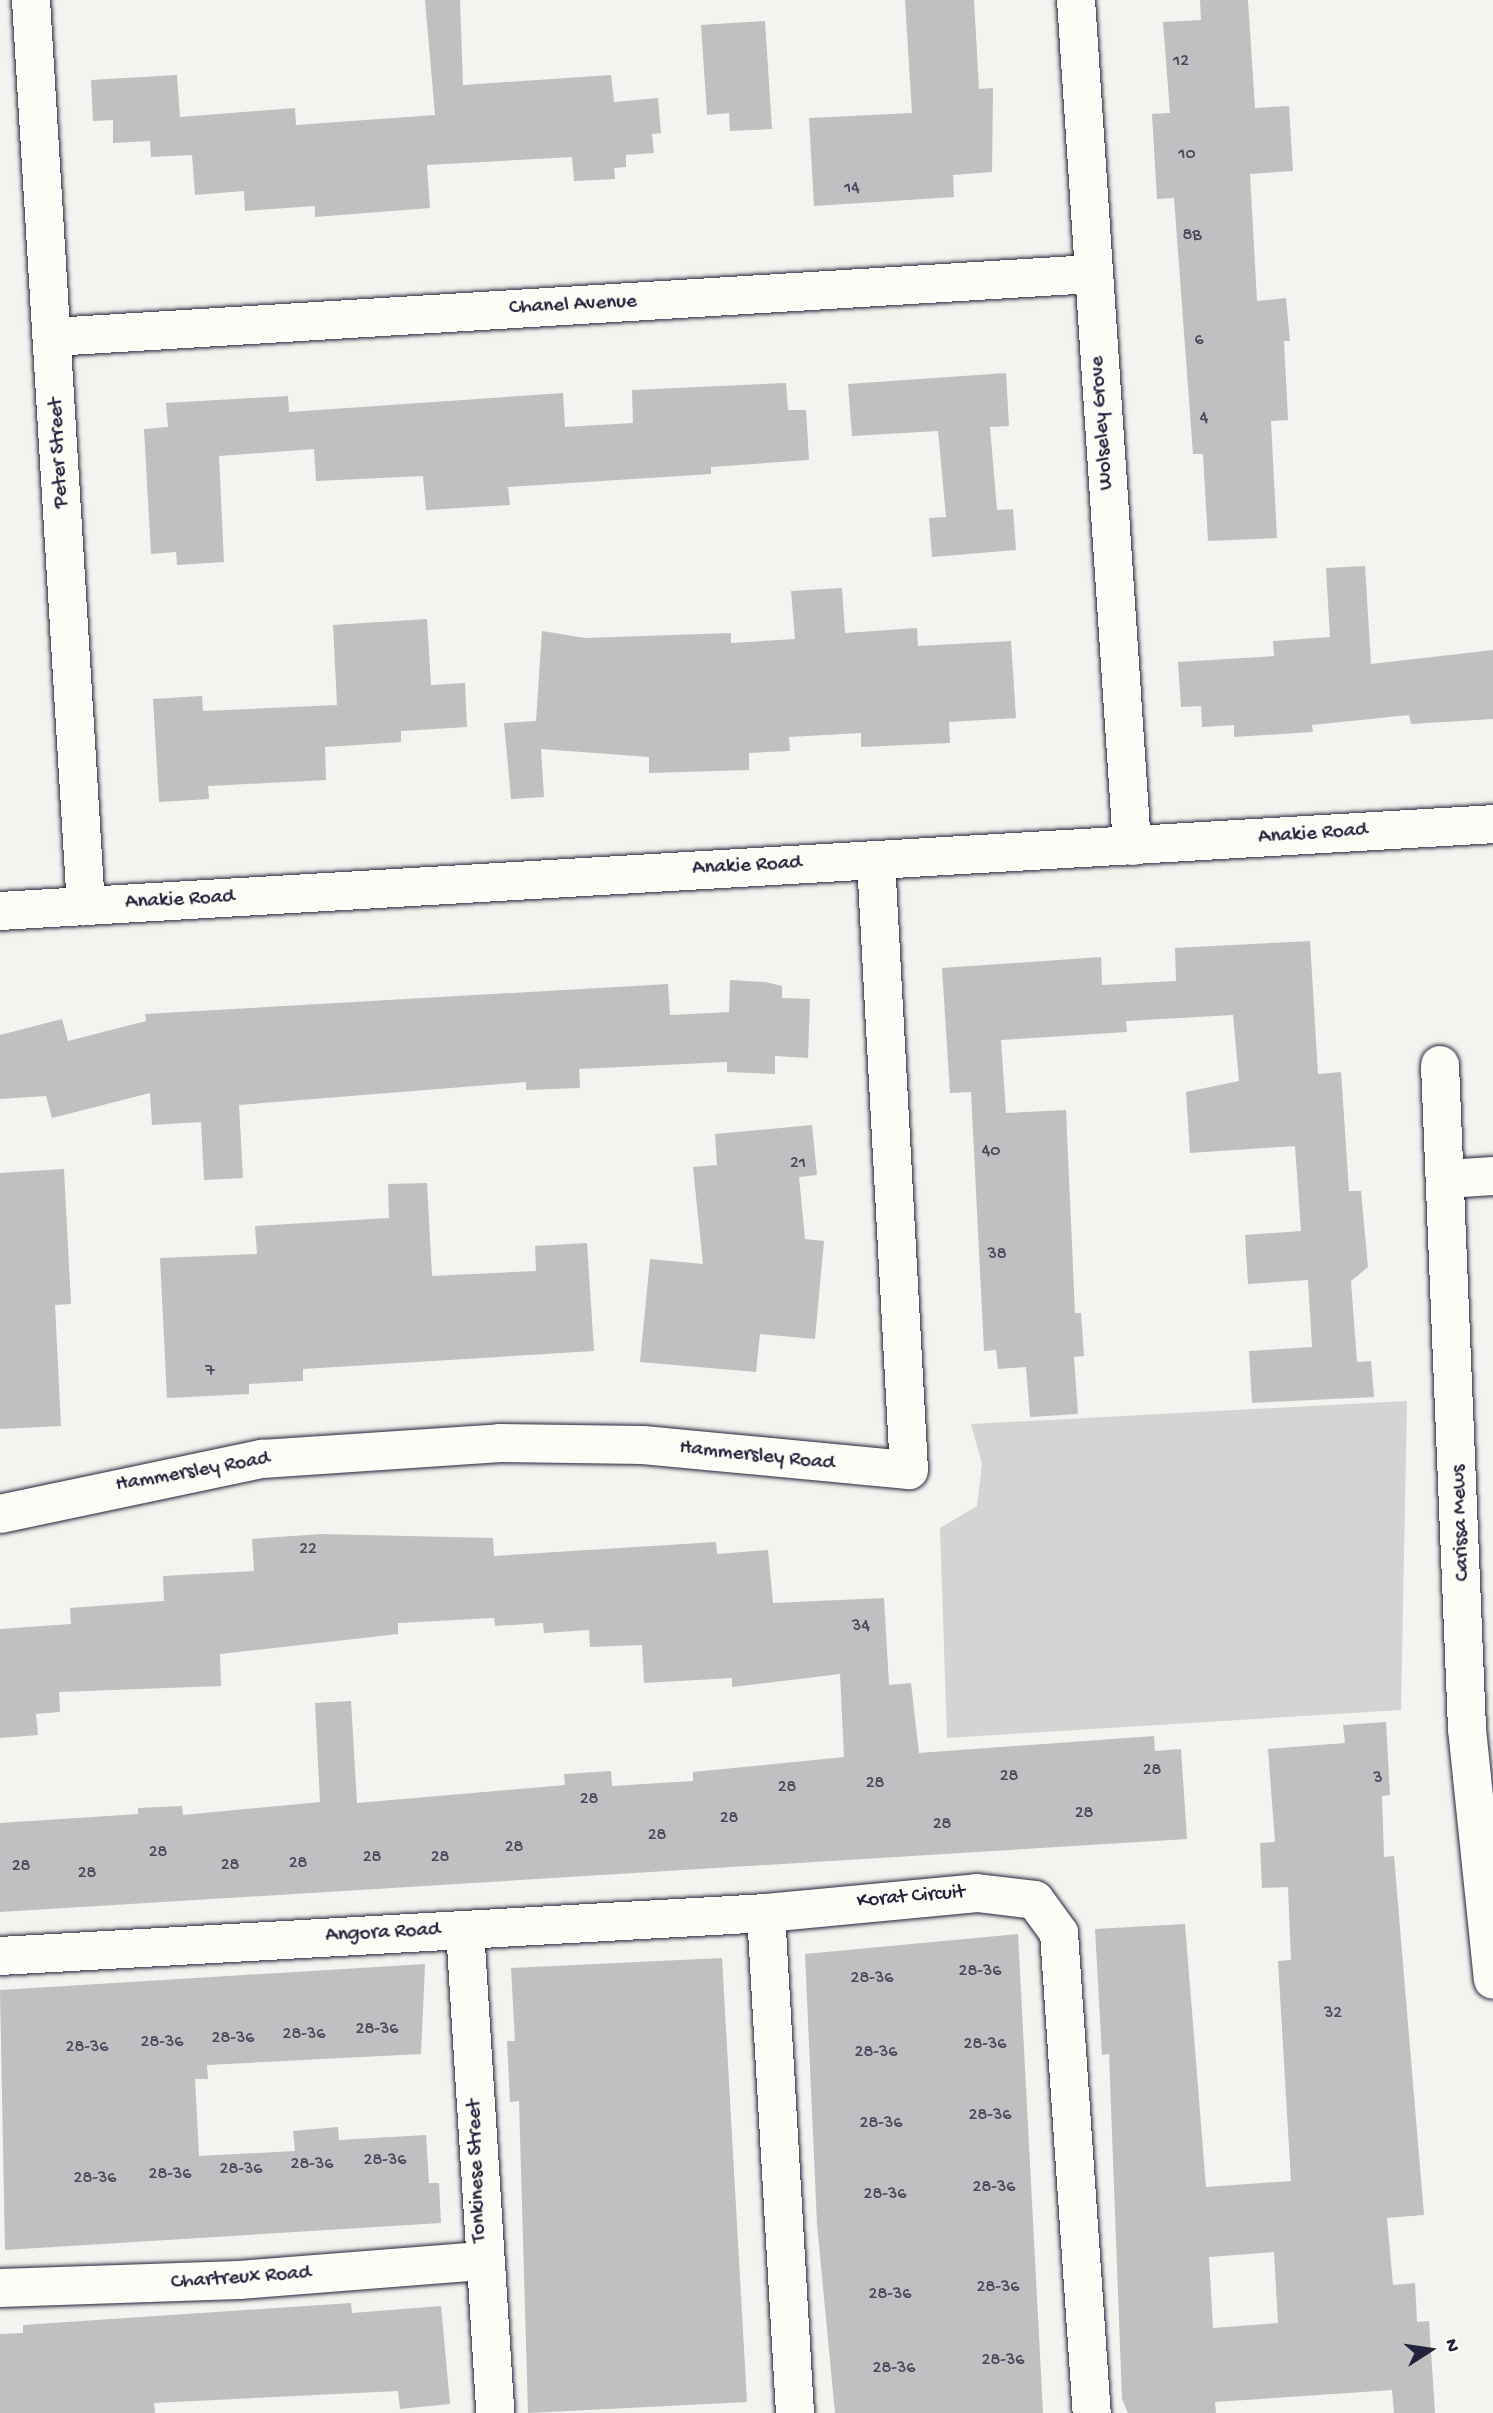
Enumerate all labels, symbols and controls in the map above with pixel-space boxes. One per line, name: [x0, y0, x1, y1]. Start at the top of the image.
house number: 12: [1173, 51, 1189, 73]
house number: 10: [1178, 144, 1196, 166]
house number: 14: [844, 178, 860, 200]
house number: 8B: [1182, 225, 1202, 247]
street label: Chanel Avenue: [508, 290, 638, 322]
house number: 6: [1194, 330, 1204, 352]
street label: Wolseley Grove: [1086, 355, 1120, 491]
street label: Peter Street: [45, 397, 75, 509]
house number: 4: [1200, 408, 1208, 430]
street label: Anakie Road: [1257, 819, 1369, 851]
street label: Anakie Road: [692, 852, 802, 882]
street label: Anakie Road: [125, 886, 235, 916]
house number: 40: [982, 1141, 1000, 1163]
house number: 21: [790, 1153, 806, 1175]
house number: 38: [987, 1244, 1007, 1266]
house number: 7: [205, 1361, 215, 1383]
street label: Hammersley Road: [678, 1436, 836, 1478]
street label: Hammersley Road: [114, 1447, 272, 1499]
street label: Carissa Mews: [1447, 1464, 1477, 1582]
house number: 22: [299, 1539, 317, 1561]
house number: 34: [852, 1616, 870, 1638]
house number: 28: [1143, 1760, 1161, 1782]
house number: 28: [1000, 1766, 1018, 1788]
house number: 3: [1373, 1768, 1383, 1790]
house number: 28: [866, 1773, 884, 1795]
house number: 28: [778, 1777, 796, 1799]
house number: 28: [580, 1789, 598, 1811]
house number: 28: [1075, 1803, 1093, 1825]
house number: 28: [720, 1808, 738, 1830]
house number: 28: [933, 1814, 951, 1836]
house number: 28: [648, 1825, 666, 1847]
house number: 28: [505, 1837, 523, 1859]
house number: 28: [149, 1842, 167, 1864]
house number: 28: [363, 1847, 381, 1869]
house number: 28: [431, 1847, 449, 1869]
house number: 28: [289, 1853, 307, 1875]
house number: 28: [221, 1855, 239, 1877]
house number: 28: [12, 1856, 30, 1878]
house number: 28: [78, 1863, 96, 1885]
street label: Korat Circuit: [856, 1881, 966, 1915]
street label: Angora Road: [325, 1918, 441, 1950]
house number: 28-36: [959, 1961, 1001, 1983]
house number: 28-36: [851, 1968, 893, 1990]
house number: 32: [1324, 2003, 1342, 2025]
house number: 28-36: [356, 2019, 398, 2041]
house number: 28-36: [283, 2024, 325, 2046]
house number: 28-36: [212, 2028, 254, 2050]
house number: 28-36: [141, 2032, 183, 2054]
house number: 28-36: [964, 2034, 1006, 2056]
house number: 28-36: [66, 2037, 108, 2059]
house number: 28-36: [855, 2042, 897, 2064]
street label: Tonkinese Street: [463, 2099, 493, 2243]
house number: 28-36: [969, 2105, 1011, 2127]
house number: 28-36: [860, 2113, 902, 2135]
house number: 28-36: [364, 2150, 406, 2172]
house number: 28-36: [291, 2154, 333, 2176]
house number: 28-36: [220, 2159, 262, 2181]
house number: 28-36: [149, 2164, 191, 2186]
house number: 28-36: [74, 2168, 116, 2190]
house number: 28-36: [973, 2177, 1015, 2199]
house number: 28-36: [864, 2184, 906, 2206]
street label: Chartreux Road: [170, 2262, 312, 2296]
house number: 28-36: [977, 2277, 1019, 2299]
house number: 28-36: [869, 2284, 911, 2306]
north arrow: [1395, 2315, 1465, 2385]
text: N: [1438, 2337, 1464, 2354]
house number: 28-36: [982, 2350, 1024, 2372]
house number: 28-36: [873, 2358, 915, 2380]

